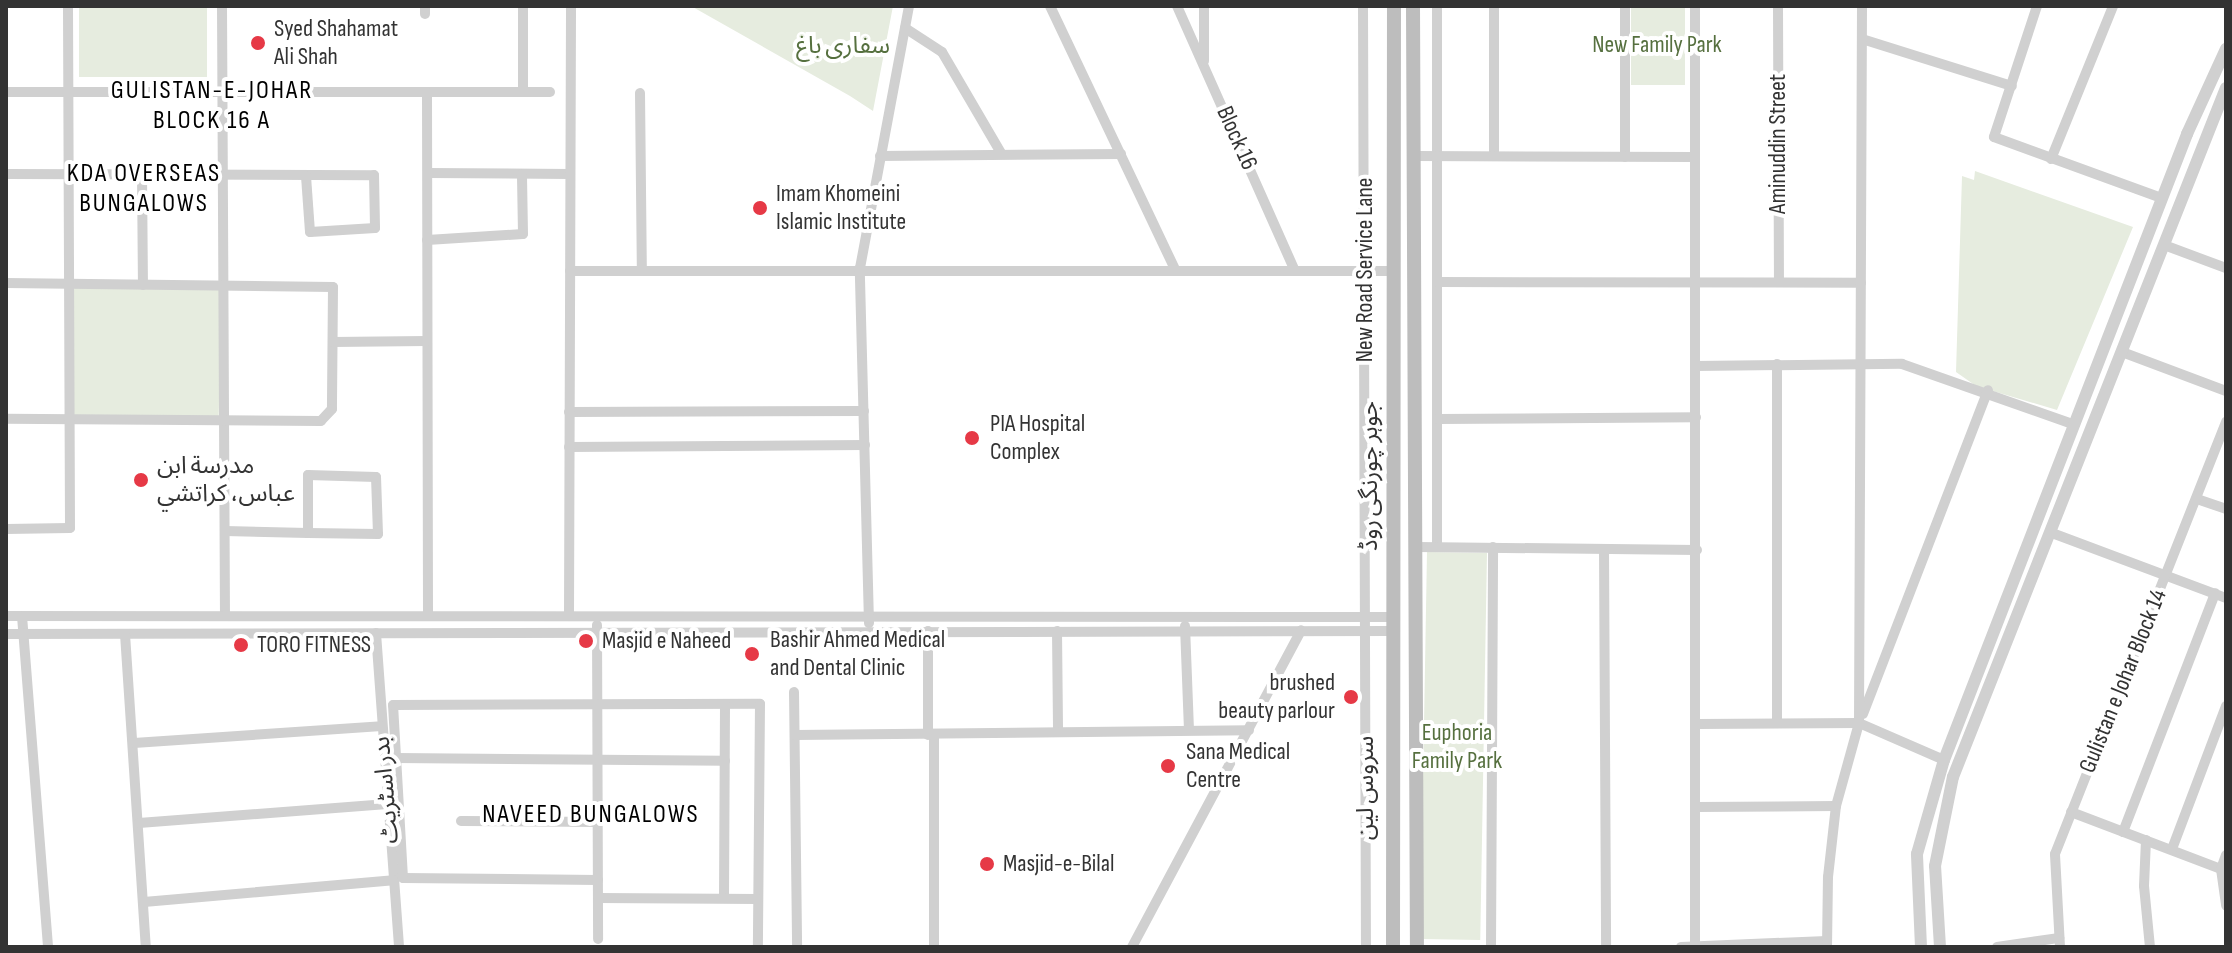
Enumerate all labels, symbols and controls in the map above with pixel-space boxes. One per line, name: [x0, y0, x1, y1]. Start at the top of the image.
place label: Syed Shahamat Ali Shah: [274, 15, 398, 71]
park label: New Family Park: [1592, 31, 1722, 59]
park label: سفاری باغ: [796, 32, 890, 60]
marker: Syed Shahamat Ali Shah: [249, 34, 267, 52]
street label: Aminuddin Street: [1764, 74, 1792, 214]
district label: GULISTAN-E-JOHAR BLOCK 16 A: [111, 75, 313, 136]
street label: Block 16: [1210, 102, 1264, 174]
district label: KDA OVERSEAS BUNGALOWS: [67, 158, 221, 220]
street label: New Road Service Lane: [1351, 178, 1379, 362]
place label: Imam Khomeini Islamic Institute: [776, 180, 906, 236]
marker: Imam Khomeini Islamic Institute: [751, 199, 769, 217]
street label: جوہر چورنگی روڈ: [1356, 401, 1384, 551]
place label: PIA Hospital Complex: [990, 410, 1085, 466]
marker: PIA Hospital Complex: [961, 427, 983, 449]
place label: مدرسة ابن عباس، كراتشي: [157, 452, 295, 508]
marker: مدرسة ابن عباس، كراتشي: [132, 471, 150, 489]
street label: Gulistan e Johar Block 14: [2073, 585, 2173, 777]
place label: Bashir Ahmed Medical and Dental Clinic: [770, 626, 945, 682]
place label: Masjid e Naheed: [602, 627, 731, 655]
place label: TORO FITNESS: [257, 631, 371, 659]
marker: Masjid e Naheed: [577, 632, 595, 650]
marker: TORO FITNESS: [232, 636, 250, 654]
marker: Bashir Ahmed Medical and Dental Clinic: [741, 643, 763, 665]
place label: brushed beauty parlour: [1218, 669, 1335, 725]
marker: brushed beauty parlour: [1342, 688, 1360, 706]
park label: Euphoria Family Park: [1412, 719, 1502, 775]
street label: بدر اسٹریٹ: [367, 735, 405, 845]
street label: سروس لین: [1352, 736, 1380, 840]
place label: Sana Medical Centre: [1186, 738, 1290, 794]
marker: Sana Medical Centre: [1157, 755, 1179, 777]
district label: NAVEED BUNGALOWS: [482, 799, 700, 831]
place label: Masjid-e-Bilal: [1003, 850, 1115, 878]
marker: Masjid-e-Bilal: [978, 855, 996, 873]

